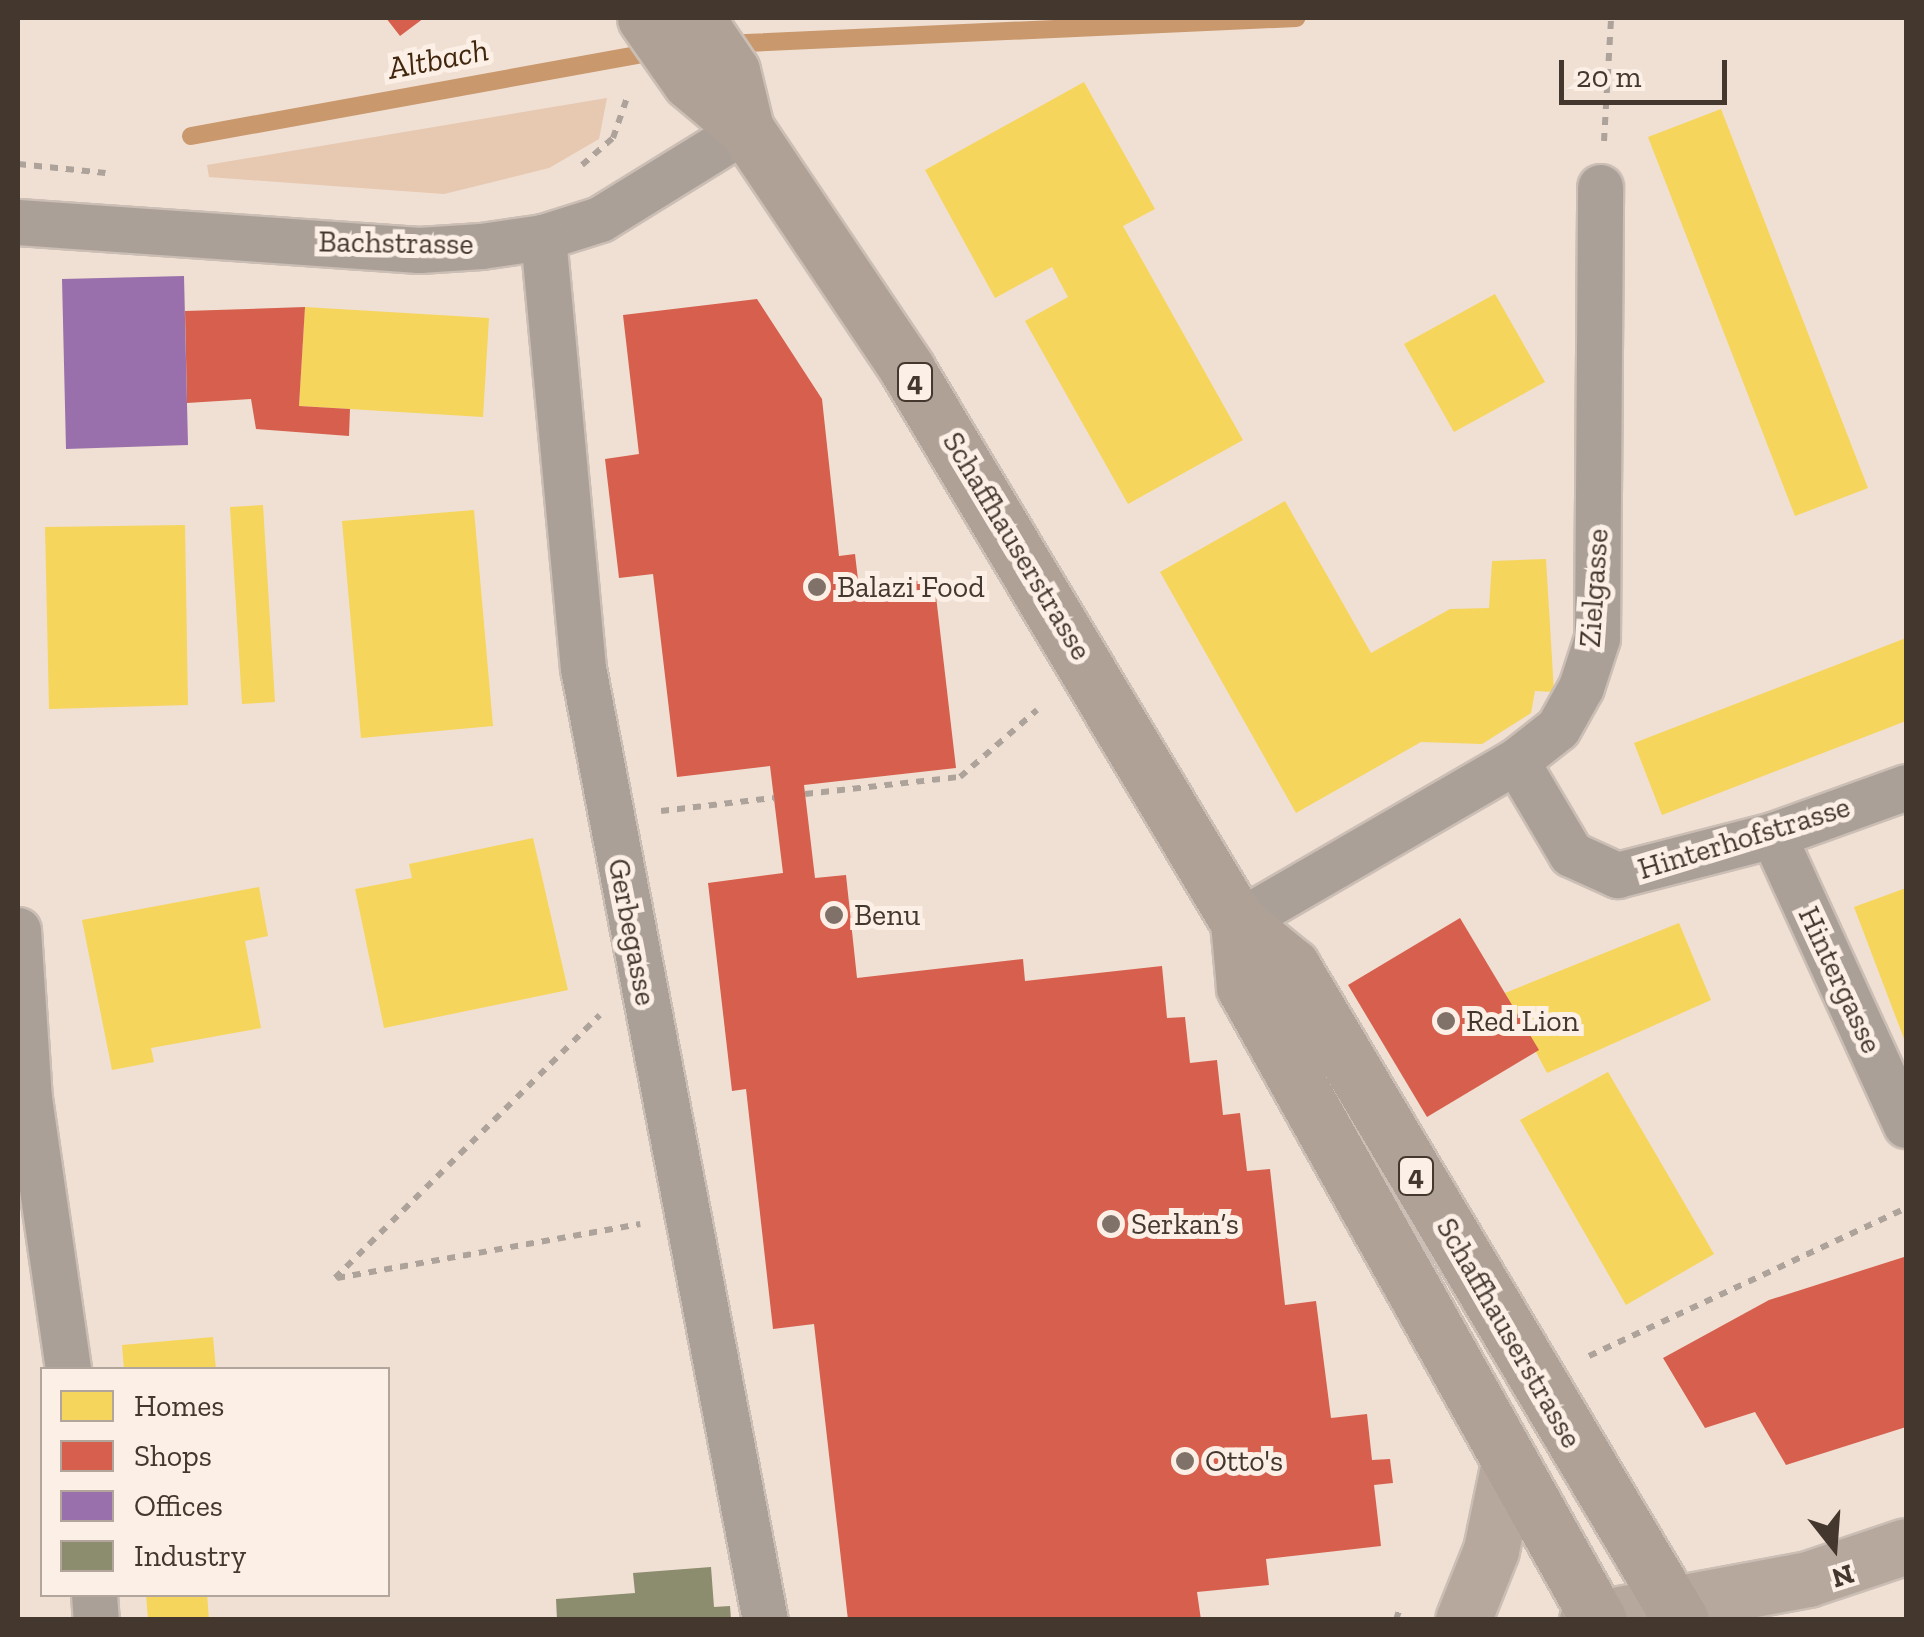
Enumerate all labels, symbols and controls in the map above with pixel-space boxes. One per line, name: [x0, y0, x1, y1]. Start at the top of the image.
water label: Altbach: [385, 30, 491, 88]
scale bar: [1564, 40, 1732, 102]
text: 20 m: [1576, 59, 1641, 95]
street label: Bachstrasse: [318, 224, 474, 262]
road number: 4: [895, 359, 935, 405]
street label: Schaffhauserstrasse: [935, 426, 1099, 666]
street label: Zielgasse: [1572, 527, 1616, 649]
place label: Balazi Food: [837, 569, 985, 605]
marker: Balazi Food: [806, 576, 828, 598]
street label: Hinterhofstrasse: [1634, 789, 1854, 887]
street label: Gerbegasse: [600, 856, 664, 1008]
place label: Benu: [854, 897, 920, 933]
street label: Hintergasse: [1790, 901, 1890, 1059]
marker: Benu: [823, 904, 845, 926]
place label: Red Lion: [1466, 1003, 1579, 1039]
marker: Red Lion: [1435, 1010, 1457, 1032]
road number: 4: [1396, 1153, 1436, 1199]
place label: Serkan‘s: [1131, 1206, 1239, 1242]
street label: Schaffhauserstrasse: [1429, 1212, 1589, 1454]
marker: Serkan‘s: [1100, 1213, 1122, 1235]
legend: [40, 1367, 390, 1597]
text: Homes: [134, 1388, 224, 1424]
text: Shops: [134, 1438, 212, 1474]
place label: Otto's: [1205, 1443, 1283, 1479]
marker: Otto's: [1174, 1450, 1196, 1472]
text: Offices: [134, 1488, 223, 1524]
north arrow: [1784, 1497, 1884, 1597]
text: Industry: [134, 1538, 246, 1574]
text: N: [1828, 1557, 1858, 1595]

